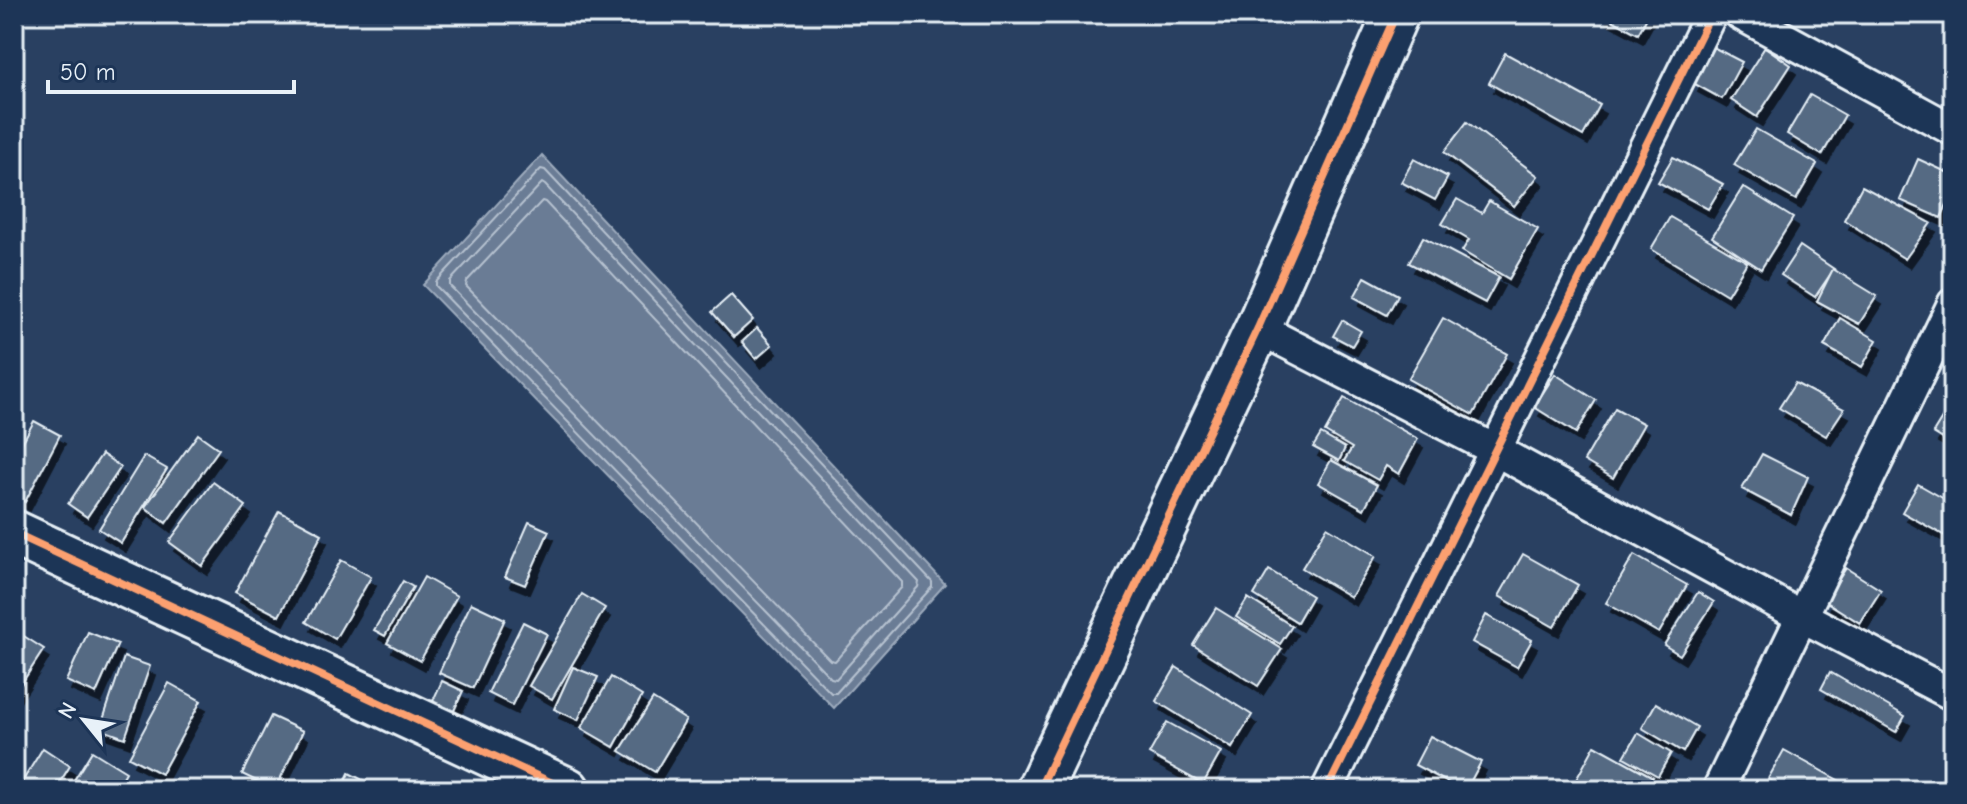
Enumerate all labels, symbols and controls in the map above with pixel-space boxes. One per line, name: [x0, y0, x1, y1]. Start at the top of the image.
scale bar: [48, 44, 294, 94]
text: 50 m: [60, 58, 116, 86]
north arrow: [44, 680, 124, 760]
text: N: [53, 698, 82, 723]

